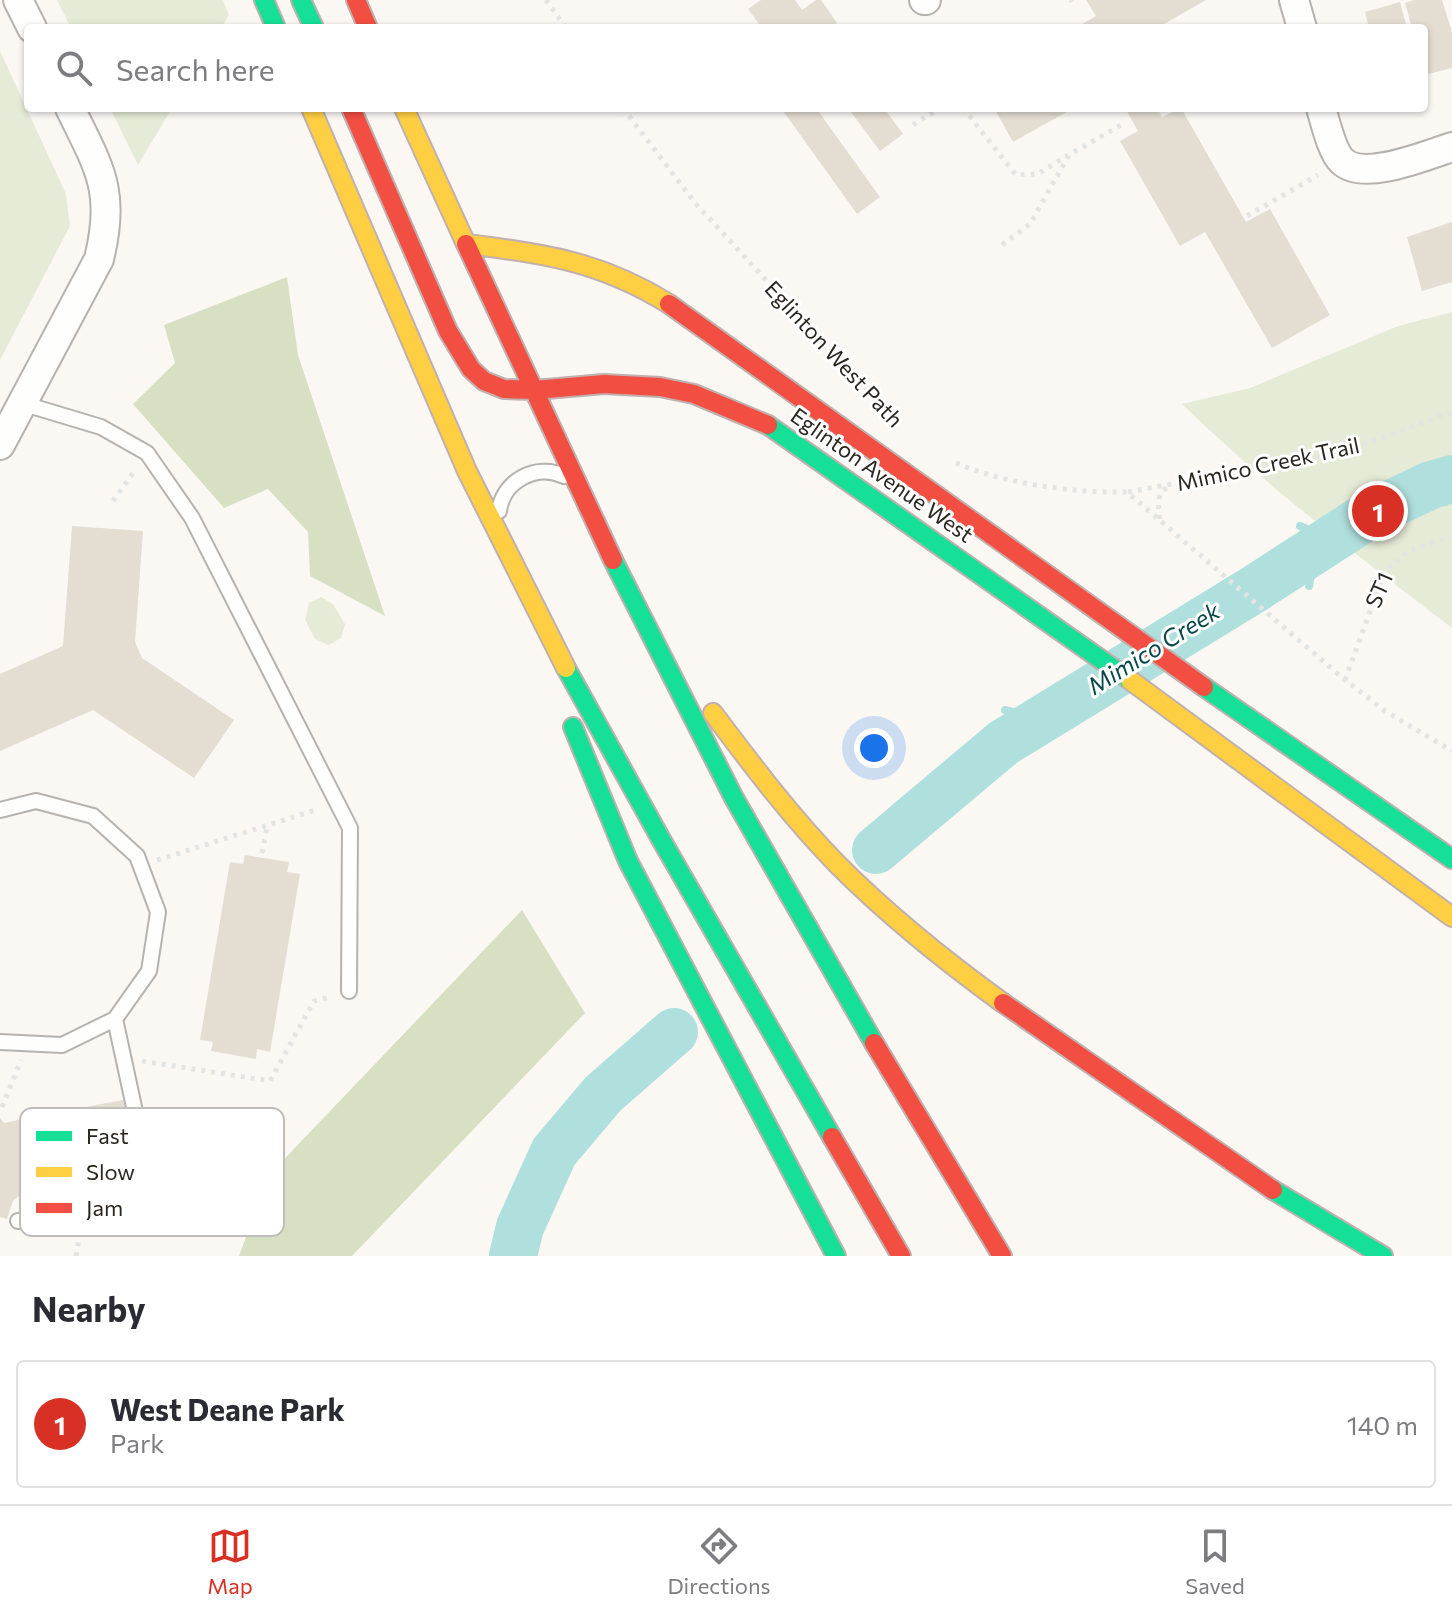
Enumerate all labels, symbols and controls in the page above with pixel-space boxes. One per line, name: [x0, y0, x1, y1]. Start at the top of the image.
search box: [24, 24, 1428, 112]
icon: search: [52, 46, 96, 90]
text: Search here: [116, 50, 275, 87]
street label: Eglinton West Path: [760, 275, 909, 432]
street label: Eglinton Avenue West: [786, 401, 979, 548]
street label: Mimico Creek Trail: [1174, 431, 1362, 496]
pin: 1: [1352, 481, 1404, 541]
street label: ST1: [1359, 568, 1398, 612]
water label: Mimico Creek: [1081, 595, 1226, 700]
your location: [854, 728, 894, 768]
legend: [20, 1108, 284, 1236]
text: Fast: [86, 1122, 129, 1149]
text: Slow: [86, 1158, 135, 1185]
text: Jam: [86, 1194, 123, 1221]
text: Nearby: [32, 1287, 146, 1329]
text: West Deane Park: [110, 1390, 345, 1427]
text: 1: [54, 1409, 66, 1440]
text: 140 m: [1347, 1409, 1418, 1440]
text: Park: [110, 1427, 164, 1458]
tab: Map: [207, 1524, 253, 1599]
tab: Directions: [667, 1524, 771, 1599]
tab: Saved: [1185, 1524, 1245, 1599]

